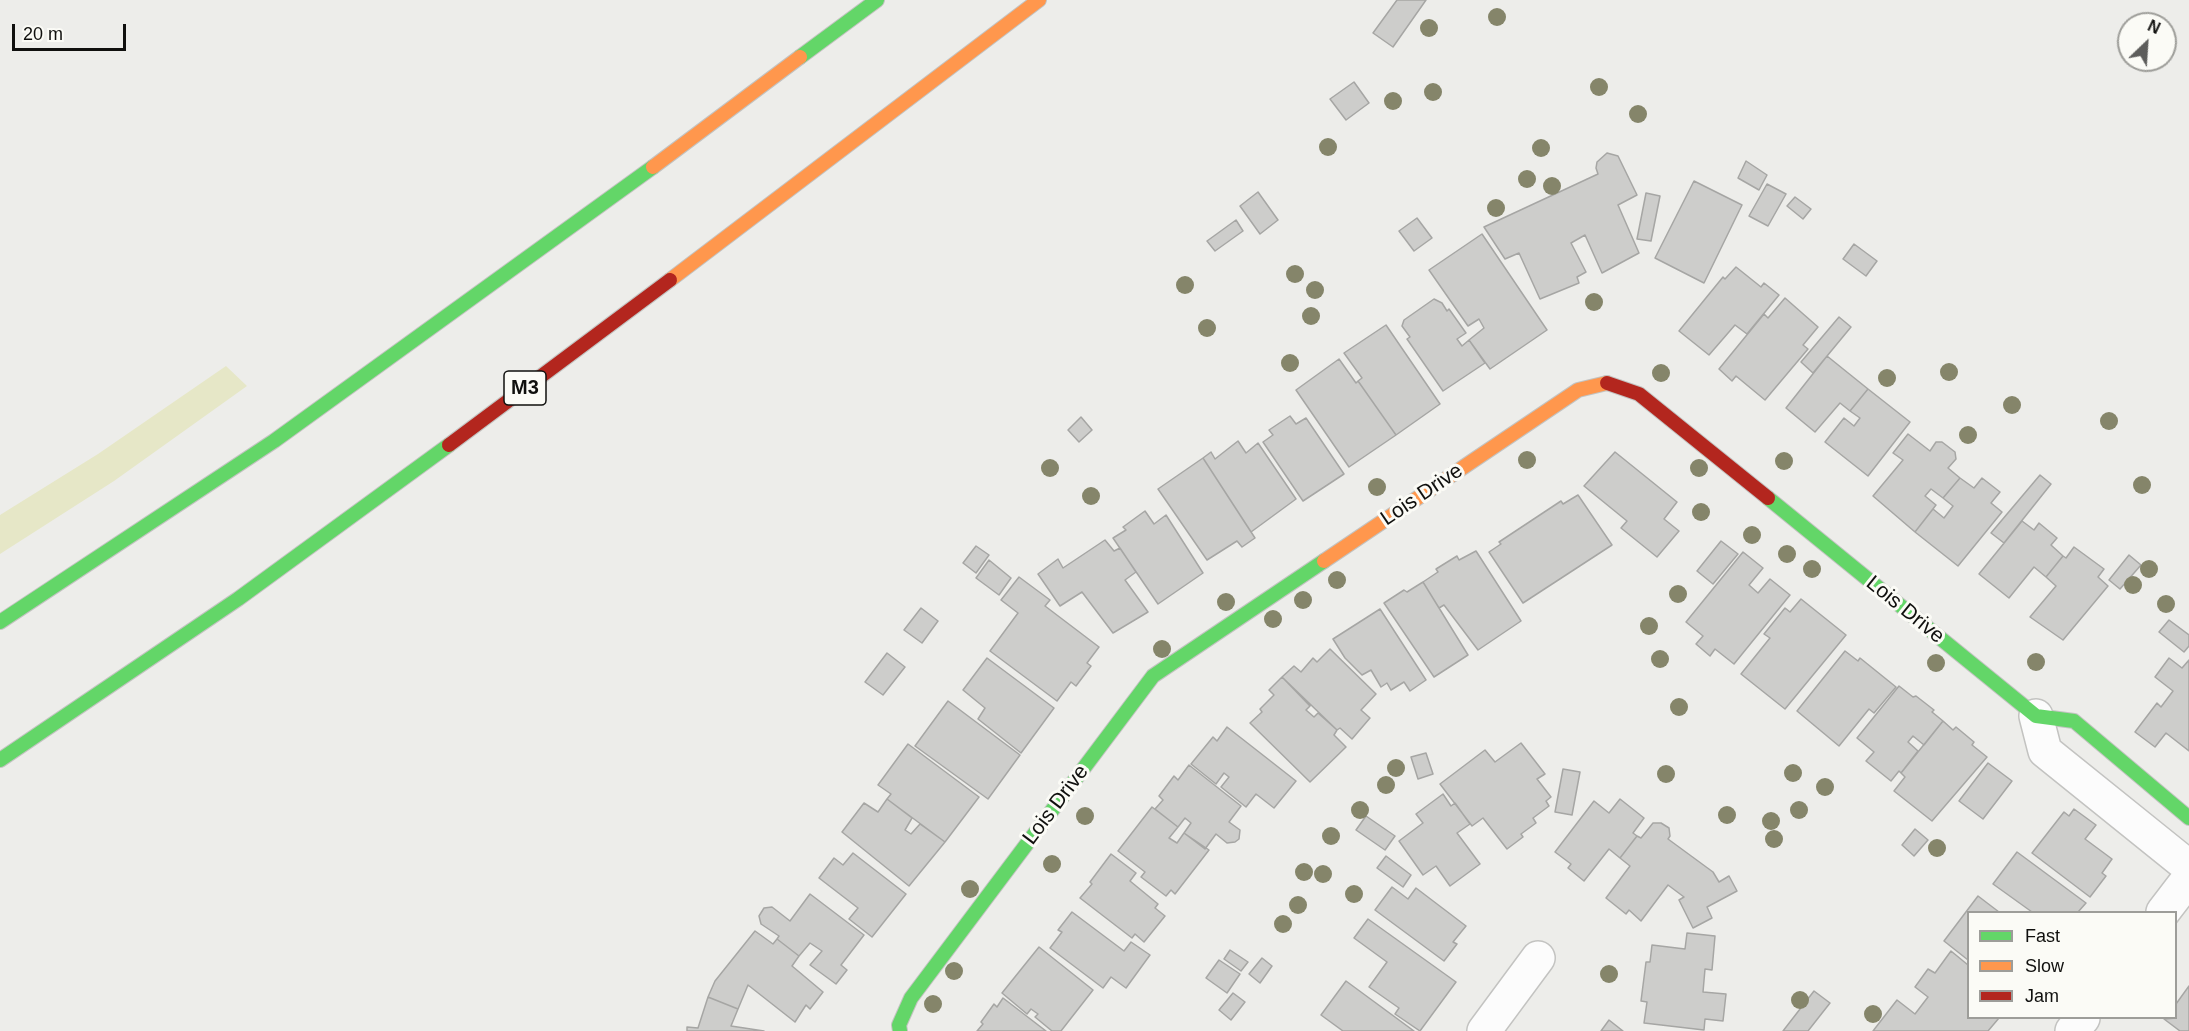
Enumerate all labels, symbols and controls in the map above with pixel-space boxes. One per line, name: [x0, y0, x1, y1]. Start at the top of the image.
scale bar: [15, 12, 129, 50]
north arrow: [2117, 12, 2177, 72]
text: N: [2145, 17, 2163, 37]
text: 20 m: [23, 24, 63, 44]
road number: M3: [504, 371, 546, 405]
street label: Lois Drive: [1376, 458, 1468, 532]
street label: Lois Drive: [1861, 571, 1949, 649]
street label: Lois Drive: [1018, 760, 1094, 850]
legend: [1967, 911, 2177, 1019]
text: Fast: [2025, 926, 2060, 946]
text: Slow: [2025, 956, 2064, 976]
text: Jam: [2025, 986, 2059, 1006]

